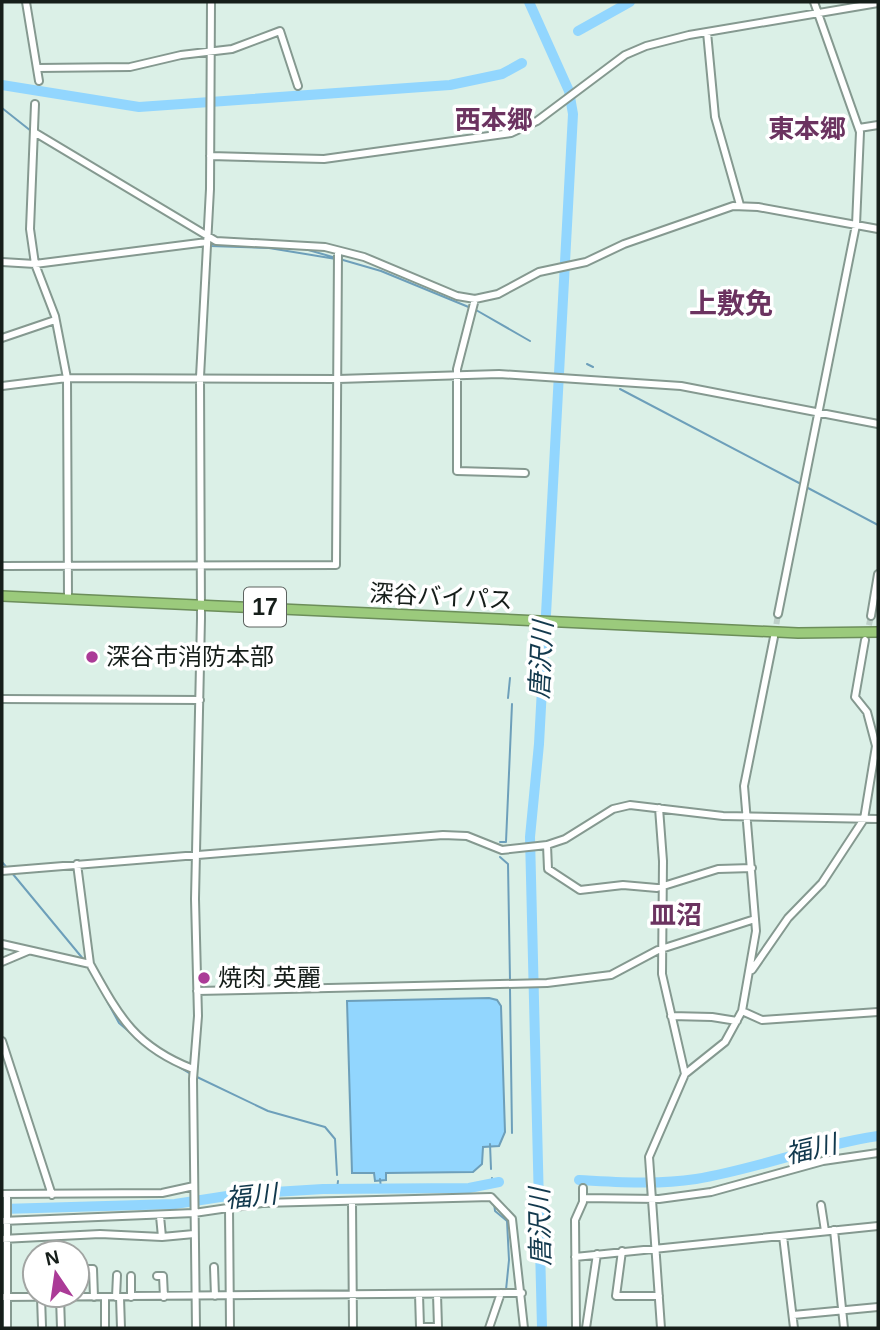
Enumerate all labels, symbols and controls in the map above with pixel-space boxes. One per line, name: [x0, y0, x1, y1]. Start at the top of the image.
district label: 西本郷: [455, 105, 533, 135]
district label: 東本郷: [768, 114, 846, 144]
district label: 上敷免: [689, 288, 773, 319]
street label: 深谷バイパス: [369, 579, 513, 614]
road number: 17: [244, 587, 286, 626]
water label: 唐沢川: [524, 617, 558, 700]
place label: 深谷市消防本部: [106, 643, 274, 670]
marker: 深谷市消防本部: [84, 649, 100, 665]
district label: 皿沼: [650, 900, 702, 930]
place label: 焼肉 英麗: [218, 964, 321, 991]
marker: 焼肉 英麗: [196, 970, 212, 986]
water label: 福川: [782, 1128, 843, 1169]
water label: 福川: [224, 1178, 281, 1214]
water label: 唐沢川: [524, 1185, 556, 1266]
north arrow: [21, 1239, 91, 1309]
text: N: [43, 1246, 61, 1270]

